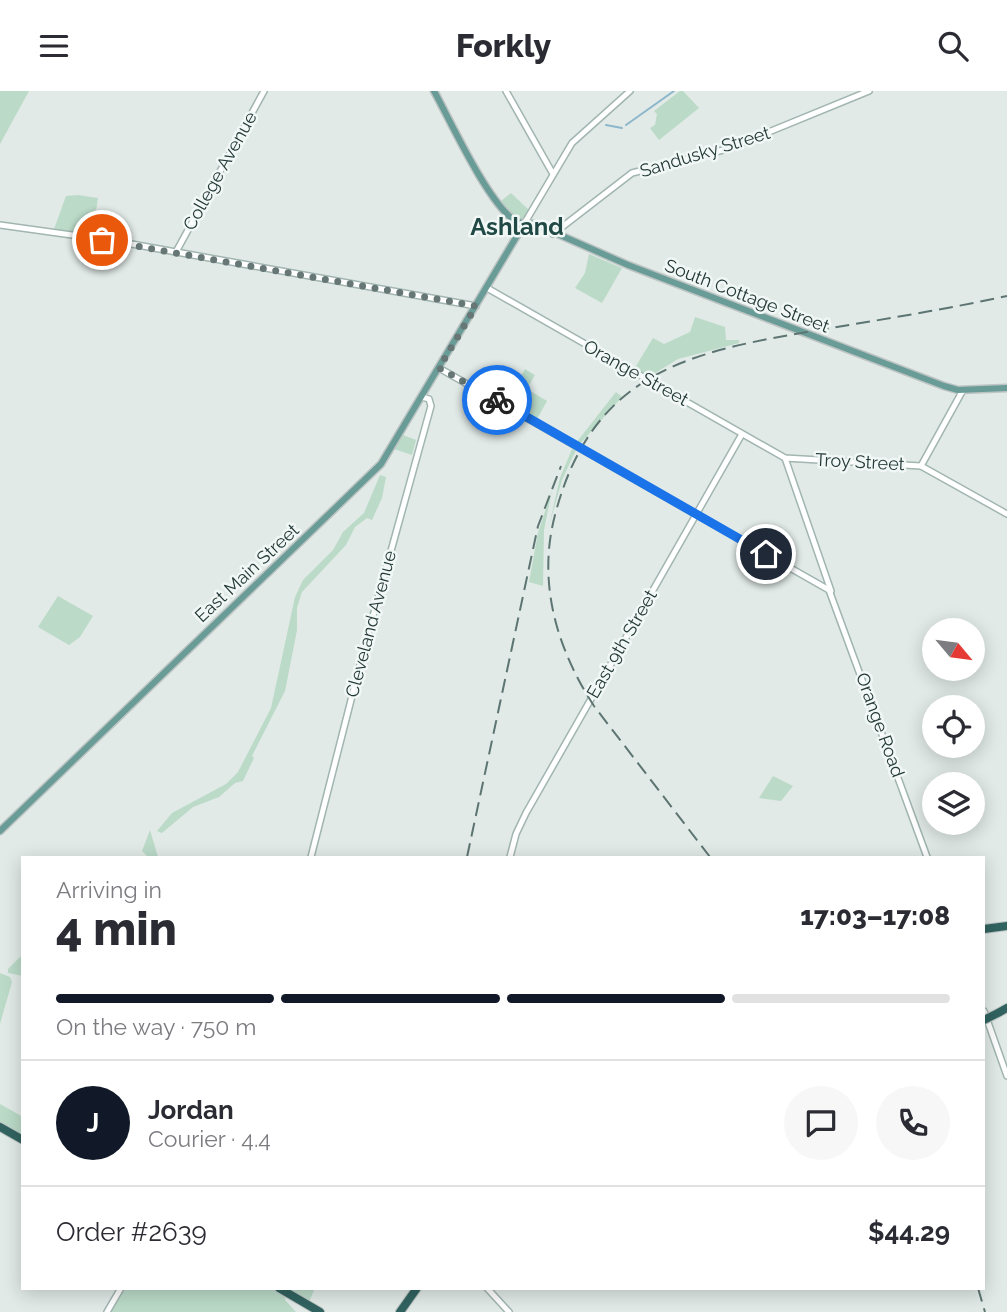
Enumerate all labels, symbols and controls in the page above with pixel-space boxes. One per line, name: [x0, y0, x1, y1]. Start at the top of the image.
icon: menu: [35, 27, 73, 65]
text: Forkly: [456, 27, 551, 64]
icon: search: [934, 27, 972, 65]
street label: College Avenue: [178, 107, 261, 234]
street label: Sandusky Street: [637, 122, 773, 181]
pin: [72, 210, 132, 270]
district label: Ashland: [470, 212, 564, 241]
icon: bag: [83, 221, 121, 259]
street label: South Cottage Street: [662, 254, 832, 337]
street label: Orange Street: [580, 335, 692, 410]
courier: [462, 365, 532, 435]
icon: bike: [478, 381, 516, 419]
street label: Troy Street: [815, 449, 905, 474]
street label: East Main Street: [190, 519, 303, 626]
pin: [736, 524, 796, 584]
icon: home: [747, 535, 785, 573]
street label: Cleveland Avenue: [341, 548, 400, 700]
street label: East 9th Street: [582, 586, 661, 702]
north arrow: [922, 618, 985, 681]
map controls: [922, 618, 985, 835]
street label: Orange Road: [852, 670, 909, 780]
button: locate: [922, 695, 985, 758]
button: layers: [922, 772, 985, 835]
text: Arriving in: [56, 876, 162, 903]
text: 17:03–17:08: [800, 901, 950, 931]
text: 4 min: [56, 902, 177, 956]
text: On the way · 750 m: [56, 1013, 256, 1040]
button: chat: [784, 1086, 858, 1160]
button: phone: [876, 1086, 950, 1160]
text: Jordan: [148, 1095, 234, 1125]
text: J: [87, 1108, 99, 1138]
text: Courier · 4.4: [148, 1125, 271, 1152]
text: Order #2639: [56, 1217, 207, 1247]
text: $44.29: [868, 1217, 950, 1247]

